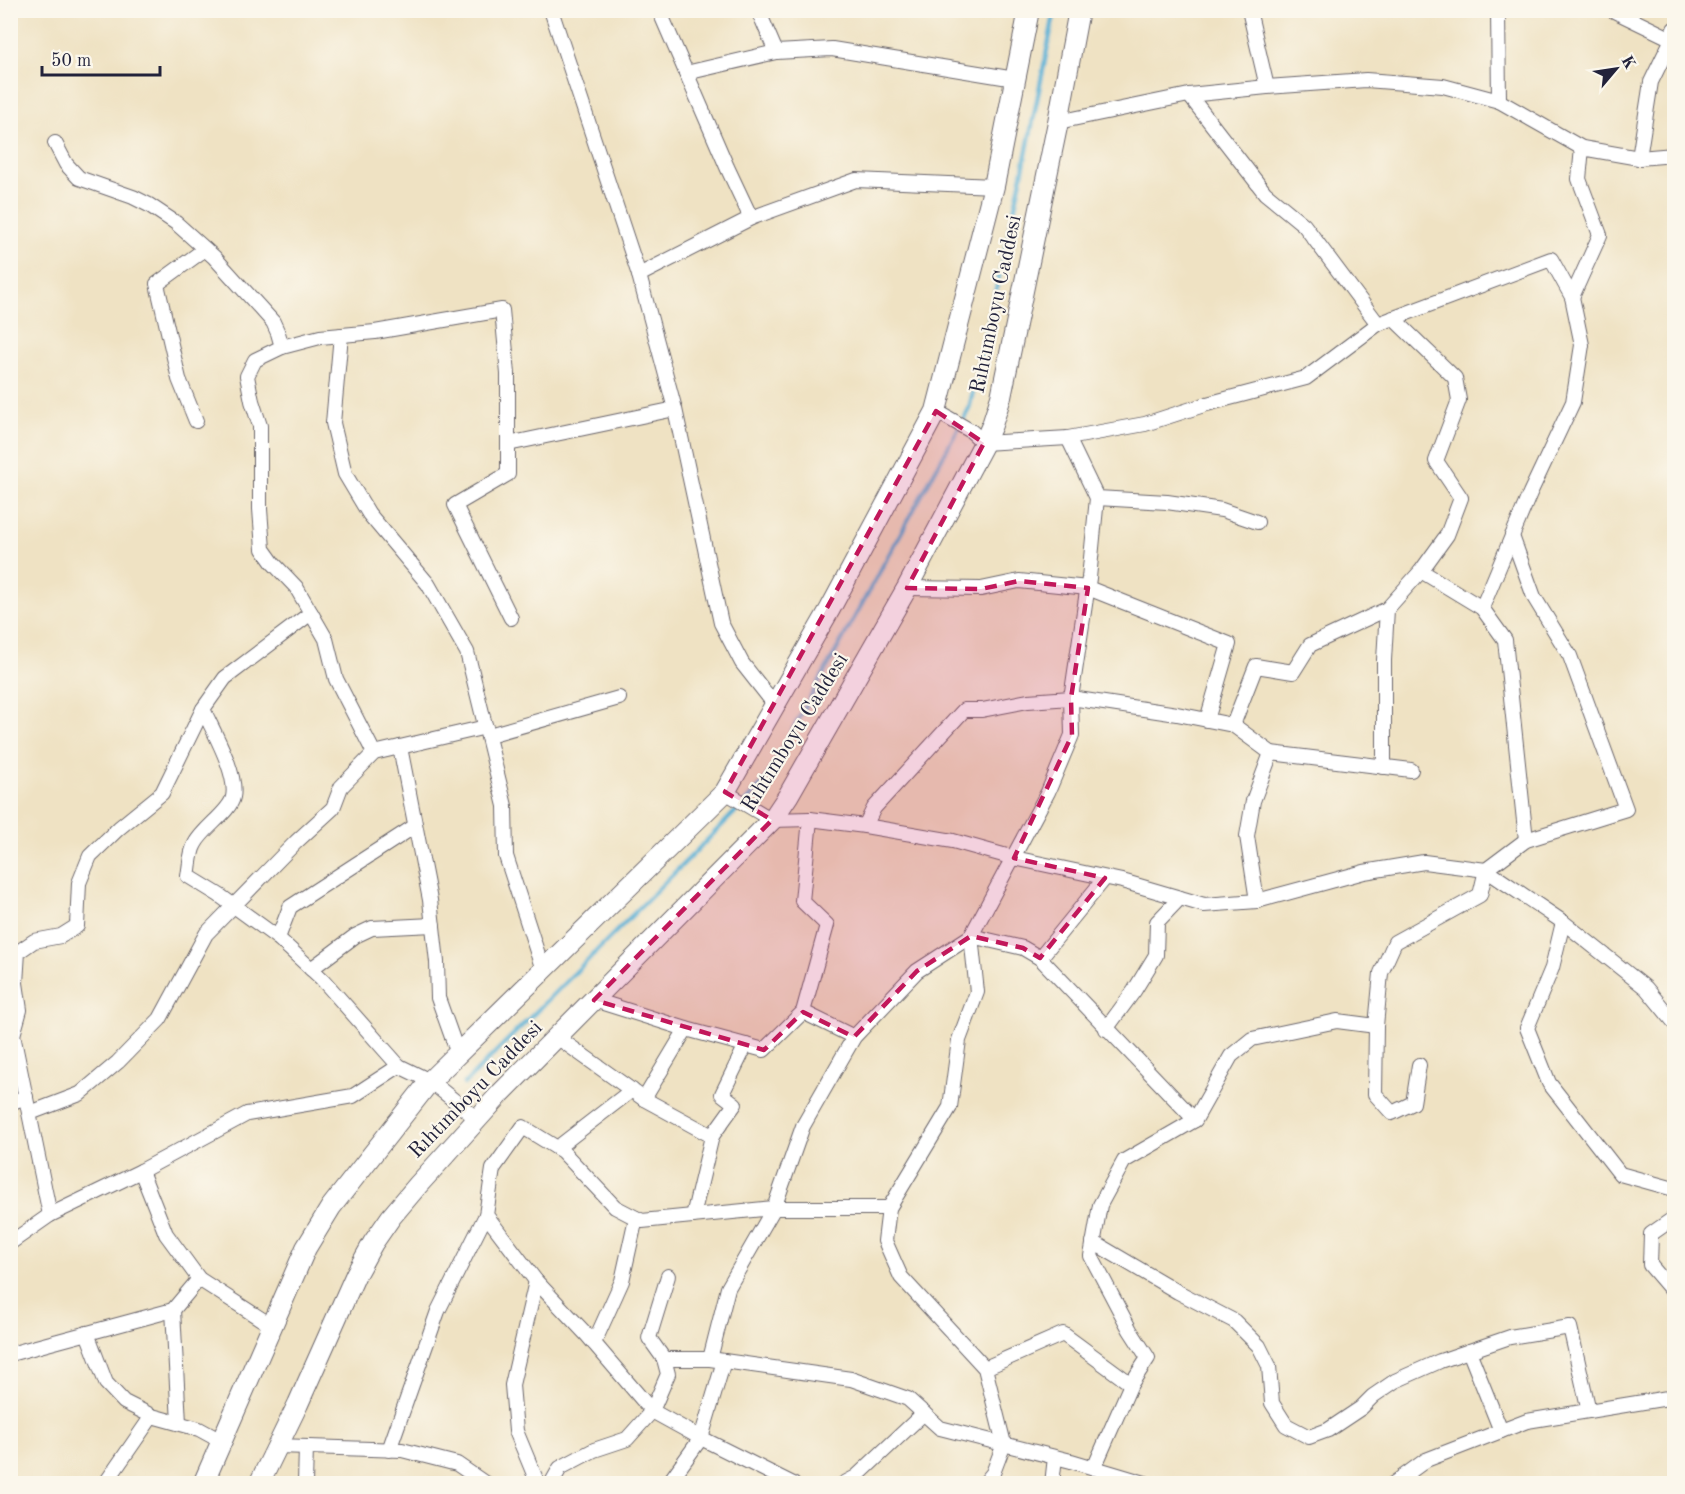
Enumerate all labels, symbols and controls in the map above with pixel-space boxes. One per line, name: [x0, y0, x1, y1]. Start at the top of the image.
scale bar: [42, 39, 160, 77]
north arrow: [1586, 39, 1646, 99]
text: 50 m: [51, 52, 91, 70]
text: K: [1617, 53, 1637, 72]
street label: Rıhtımboyu Caddesi: [967, 213, 1026, 396]
street label: Rıhtımboyu Caddesi: [738, 650, 852, 816]
street label: Rıhtımboyu Caddesi: [405, 1017, 547, 1163]

